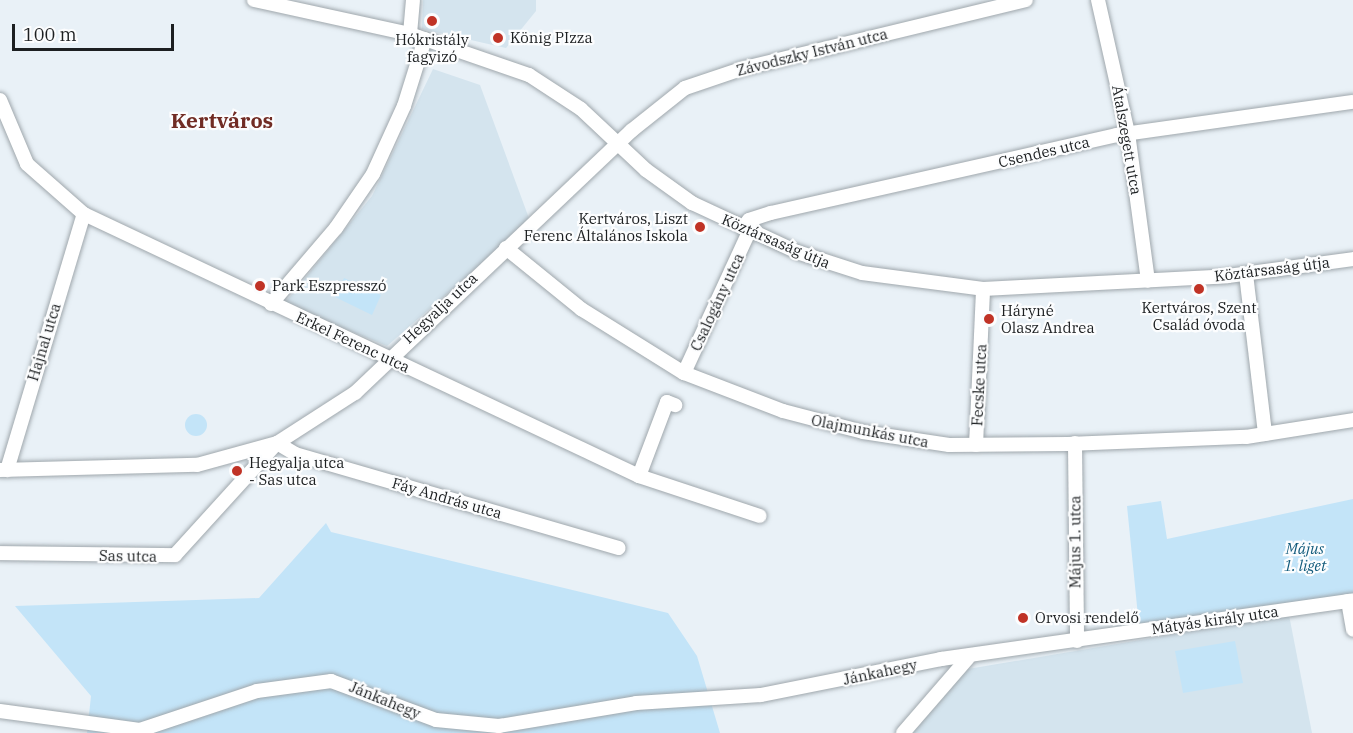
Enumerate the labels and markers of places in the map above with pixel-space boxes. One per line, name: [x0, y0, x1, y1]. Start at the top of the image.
marker: Hókristály fagyizó: [425, 14, 439, 28]
place label: König PIzza: [510, 29, 593, 47]
place label: Hókristály fagyizó: [395, 30, 469, 65]
marker: König PIzza: [491, 31, 505, 45]
place label: Kertváros, Liszt Ferenc Általános Iskola: [524, 209, 688, 244]
marker: Kertváros, Liszt Ferenc Általános Iskola: [693, 220, 707, 234]
place label: Park Eszpresszó: [272, 277, 387, 295]
marker: Park Eszpresszó: [253, 279, 267, 293]
marker: Kertváros, Szent Család óvoda: [1192, 282, 1206, 296]
place label: Kertváros, Szent Család óvoda: [1141, 298, 1257, 333]
place label: Háryné Olasz Andrea: [1001, 301, 1095, 336]
marker: Háryné Olasz Andrea: [982, 312, 996, 326]
place label: Hegyalja utca - Sas utca: [249, 453, 344, 488]
marker: Hegyalja utca - Sas utca: [230, 464, 244, 478]
place label: Orvosi rendelő: [1035, 609, 1139, 627]
marker: Orvosi rendelő: [1016, 611, 1030, 625]

